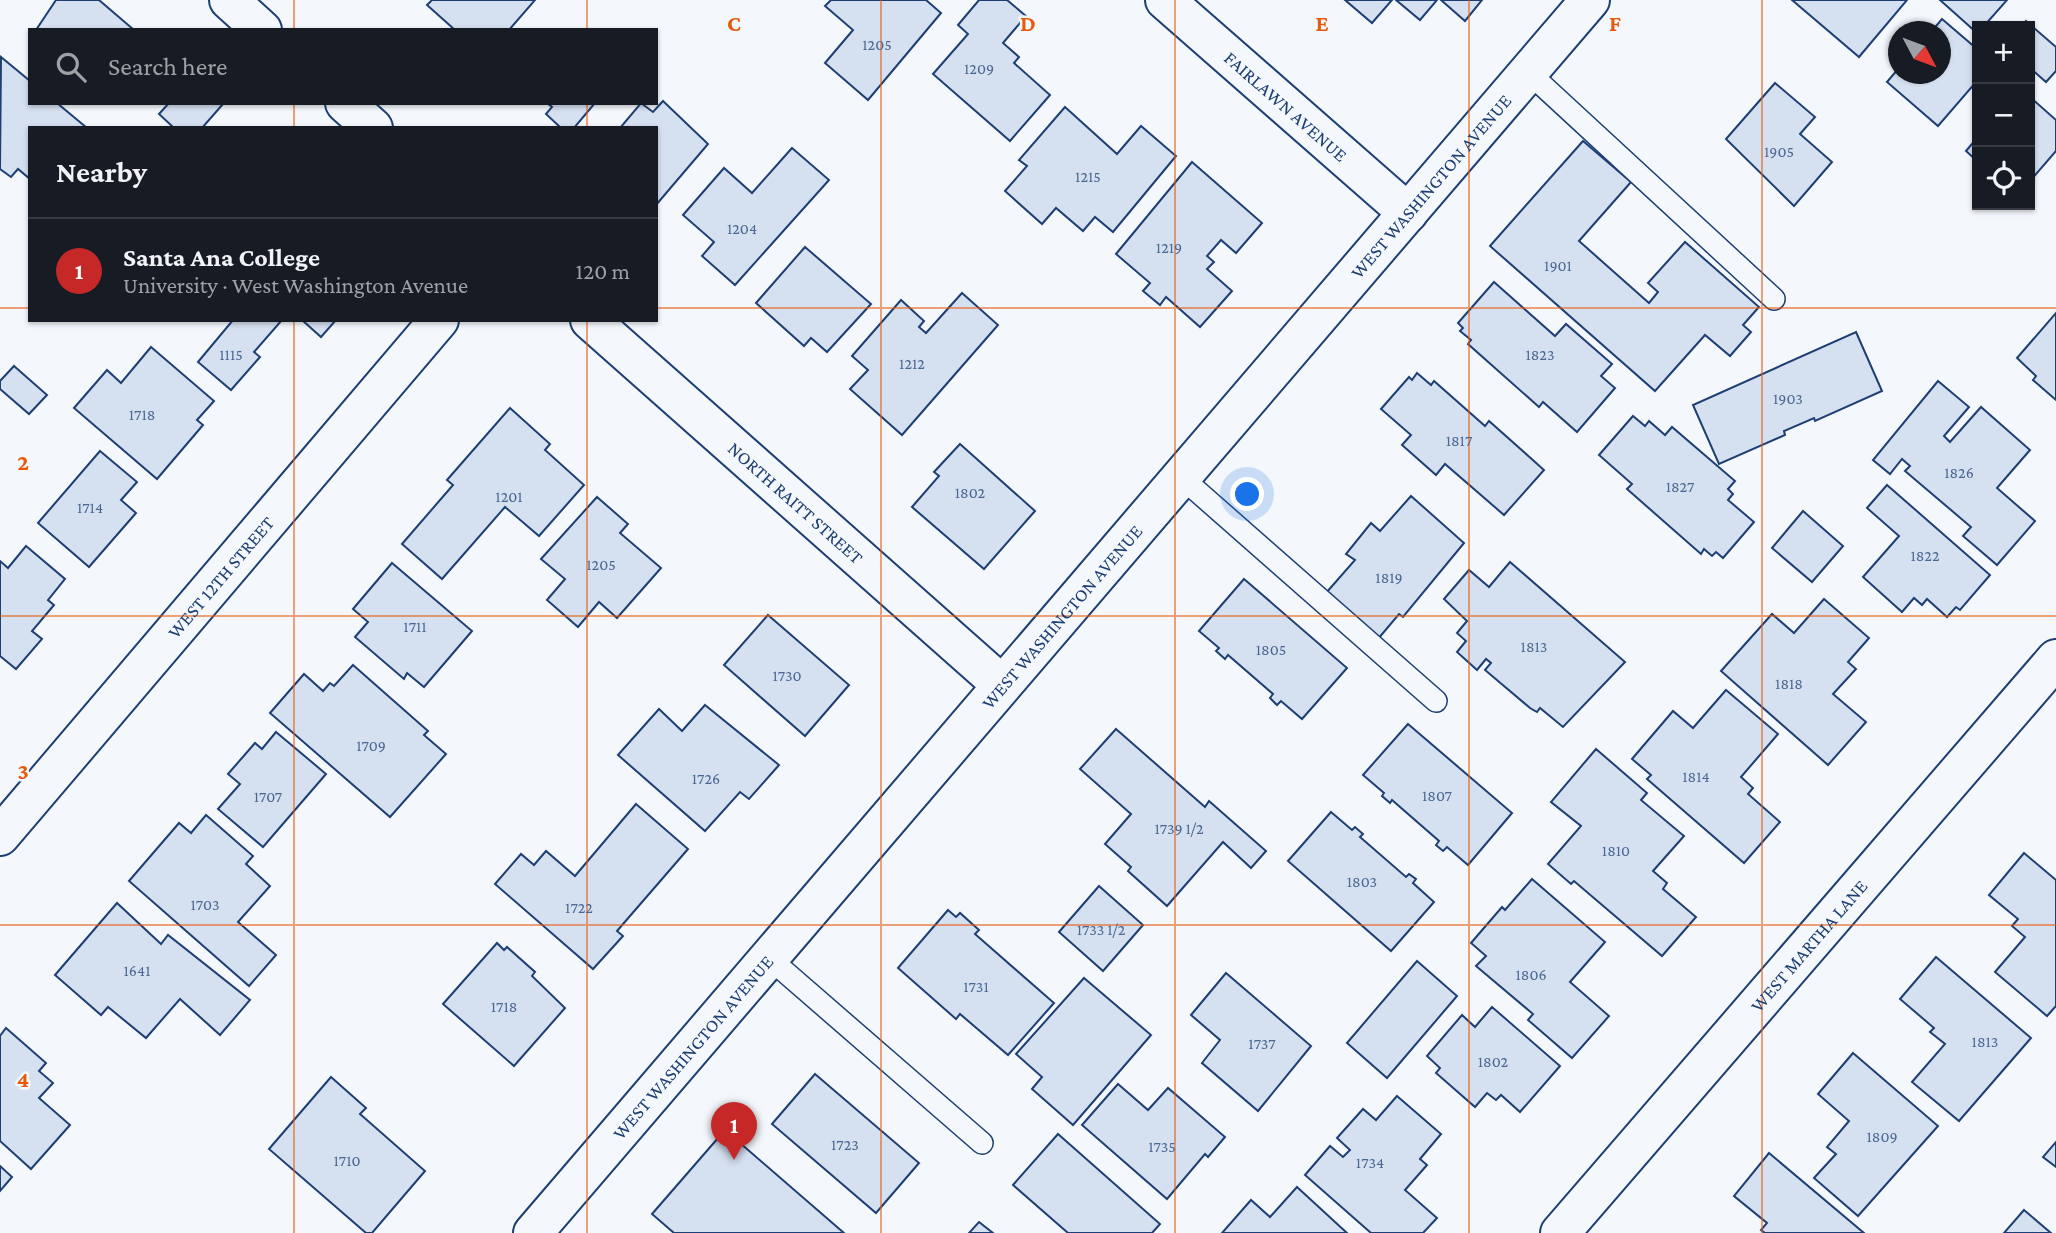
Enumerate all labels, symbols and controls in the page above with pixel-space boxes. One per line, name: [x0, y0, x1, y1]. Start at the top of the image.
text: C: [727, 10, 741, 36]
text: D: [1020, 10, 1036, 36]
text: E: [1315, 10, 1329, 36]
text: F: [1609, 10, 1621, 36]
north arrow: [1888, 21, 1951, 84]
map controls: [1972, 21, 2035, 210]
button: +: [1972, 21, 2035, 84]
search box: [28, 28, 658, 105]
house number: 1205: [862, 36, 892, 53]
street label: FAIRLAWN AVENUE: [1220, 47, 1351, 166]
icon: search: [52, 48, 90, 86]
text: Search here: [108, 52, 227, 81]
house number: 1209: [964, 60, 994, 77]
button: −: [1972, 84, 2035, 147]
street label: WEST WASHINGTON AVENUE: [1346, 90, 1515, 283]
house number: 1905: [1764, 143, 1794, 160]
button: locate: [1972, 147, 2035, 210]
text: Nearby: [56, 155, 147, 188]
house number: 1215: [1075, 168, 1101, 185]
house number: 1204: [727, 220, 757, 237]
house number: 1219: [1156, 239, 1182, 256]
text: Santa Ana College: [123, 243, 320, 272]
house number: 1901: [1544, 257, 1572, 274]
text: 1: [75, 258, 83, 284]
text: 120 m: [576, 258, 630, 284]
text: University · West Washington Avenue: [123, 272, 468, 298]
house number: 1115: [219, 346, 243, 363]
house number: 1823: [1525, 346, 1555, 363]
house number: 1212: [899, 355, 925, 372]
house number: 1903: [1773, 390, 1803, 407]
house number: 1718: [129, 406, 155, 423]
house number: 1817: [1446, 432, 1473, 449]
street label: NORTH RAITT STREET: [724, 437, 868, 568]
text: 2: [17, 449, 29, 475]
house number: 1826: [1944, 464, 1974, 481]
your location: [1230, 477, 1264, 511]
house number: 1827: [1666, 478, 1695, 495]
house number: 1802: [955, 484, 986, 501]
house number: 1201: [495, 488, 523, 505]
house number: 1714: [77, 499, 103, 516]
street label: WEST 12TH STREET: [163, 512, 279, 642]
street label: WEST WASHINGTON AVENUE: [977, 521, 1146, 713]
house number: 1822: [1910, 547, 1940, 564]
house number: 1205: [586, 556, 616, 573]
house number: 1819: [1375, 569, 1403, 586]
house number: 1711: [403, 618, 427, 635]
house number: 1813: [1521, 638, 1547, 655]
house number: 1805: [1256, 641, 1286, 658]
house number: 1730: [772, 667, 802, 684]
house number: 1818: [1775, 675, 1803, 692]
house number: 1709: [356, 737, 386, 754]
text: 3: [17, 758, 29, 784]
house number: 1814: [1682, 768, 1710, 785]
house number: 1726: [692, 770, 720, 787]
house number: 1807: [1422, 787, 1453, 804]
house number: 1707: [254, 788, 283, 805]
house number: 1739 1/2: [1154, 820, 1204, 837]
house number: 1810: [1602, 842, 1630, 859]
house number: 1803: [1347, 873, 1377, 890]
street label: WEST MARTHA LANE: [1746, 876, 1872, 1016]
house number: 1703: [191, 896, 219, 913]
house number: 1722: [565, 899, 593, 916]
house number: 1733 1/2: [1077, 921, 1126, 938]
street label: WEST WASHINGTON AVENUE: [608, 951, 777, 1144]
house number: 1641: [124, 962, 150, 979]
house number: 1806: [1515, 966, 1547, 983]
house number: 1731: [963, 978, 989, 995]
house number: 1718: [491, 998, 517, 1015]
house number: 1813: [1972, 1033, 1998, 1050]
house number: 1737: [1248, 1035, 1276, 1052]
house number: 1802: [1478, 1053, 1509, 1070]
text: 4: [17, 1066, 29, 1092]
pin: 1: [711, 1102, 757, 1160]
house number: 1809: [1866, 1128, 1898, 1145]
house number: 1723: [831, 1136, 859, 1153]
house number: 1735: [1148, 1138, 1176, 1155]
house number: 1710: [333, 1152, 361, 1169]
house number: 1734: [1356, 1154, 1384, 1171]

